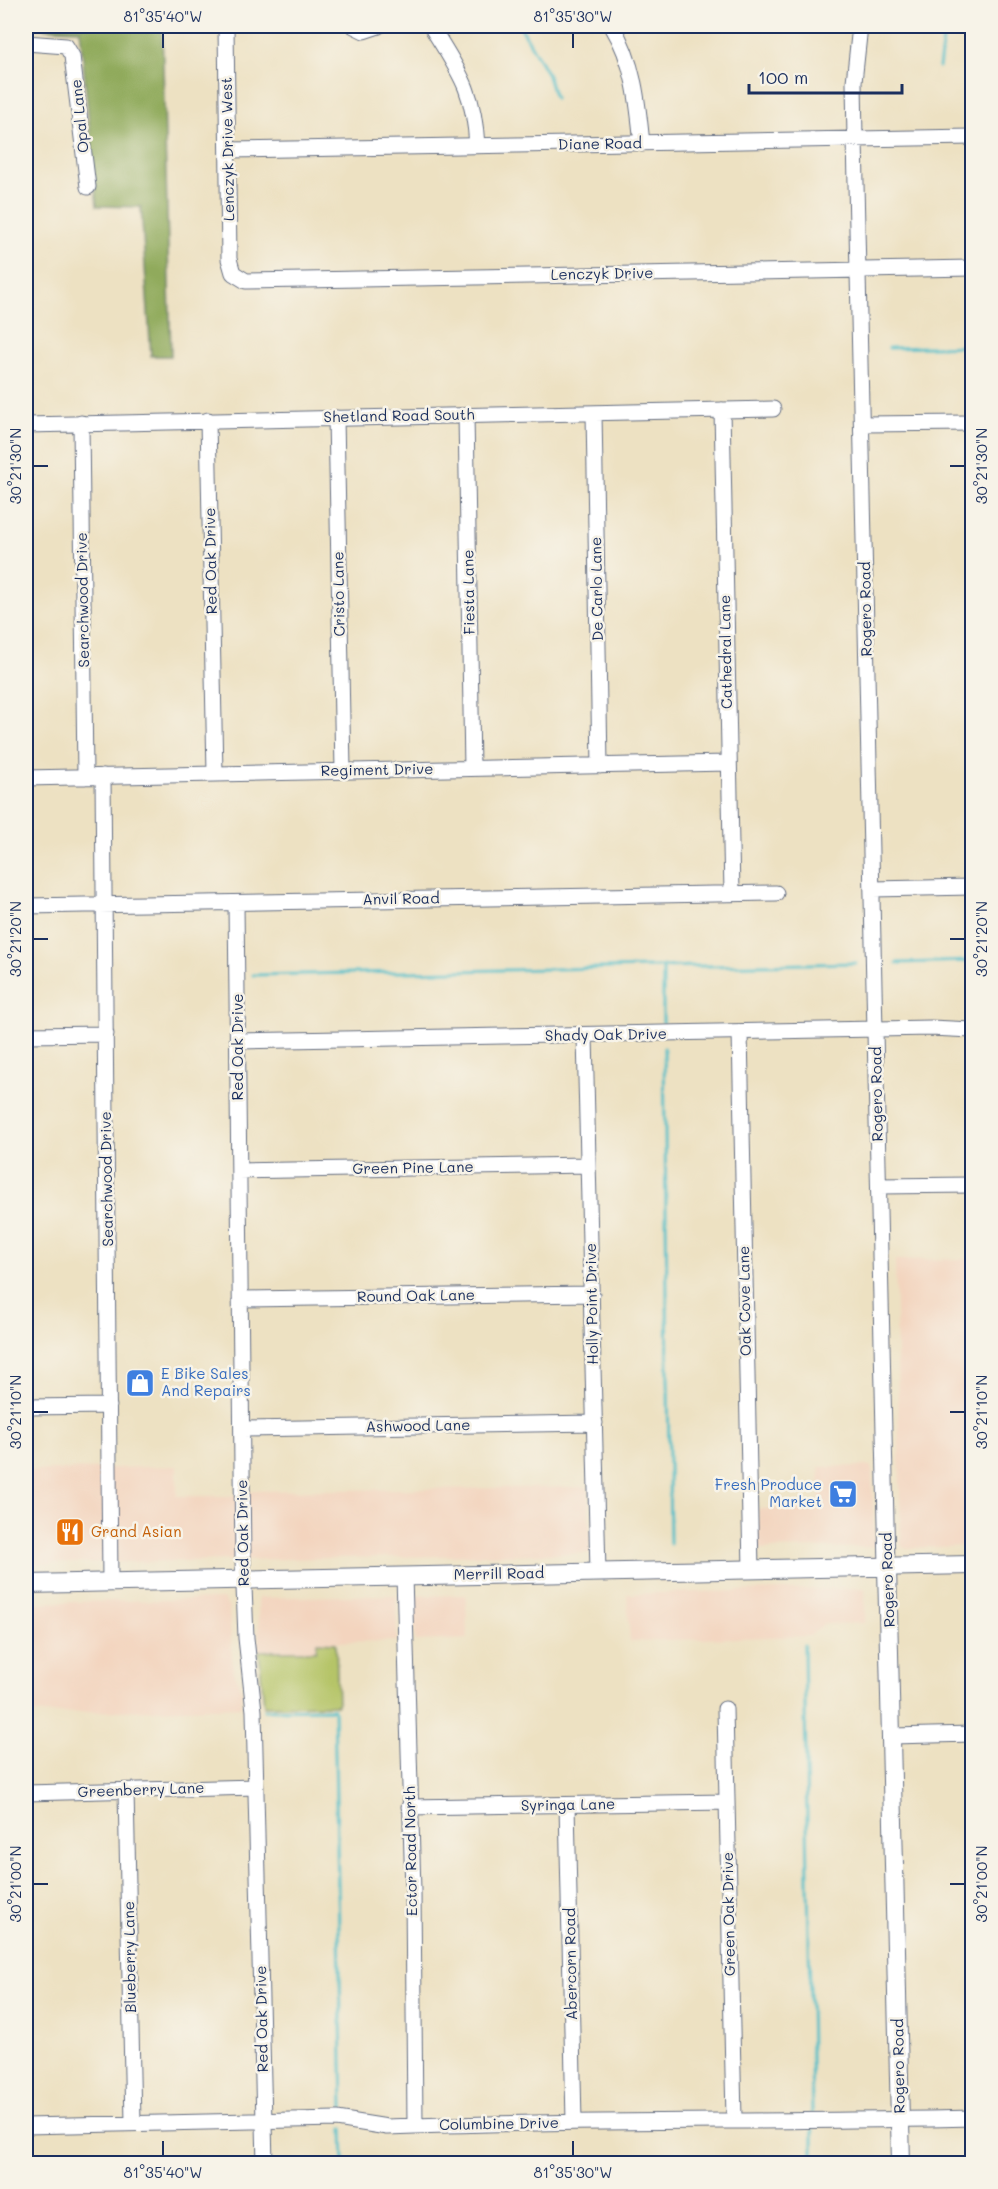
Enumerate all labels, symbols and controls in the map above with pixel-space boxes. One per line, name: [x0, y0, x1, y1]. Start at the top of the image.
text: 81°35'40"W: [124, 6, 202, 26]
text: 81°35'30"W: [534, 6, 612, 26]
scale bar: [749, 57, 902, 95]
text: 100 m: [758, 65, 808, 89]
street label: Lenczyk Drive West: [216, 77, 238, 221]
street label: Opal Lane: [65, 78, 93, 154]
street label: Diane Road: [558, 132, 642, 154]
street label: Lenczyk Drive: [550, 262, 654, 284]
street label: Shetland Road South: [323, 404, 475, 426]
text: 30°21'30"N: [5, 428, 25, 504]
text: 30°21'30"N: [971, 428, 991, 504]
street label: Red Oak Drive: [199, 507, 221, 615]
street label: Searchwood Drive: [71, 532, 93, 668]
street label: De Carlo Lane: [585, 537, 607, 641]
street label: Fiesta Lane: [457, 549, 479, 635]
street label: Cristo Lane: [327, 551, 349, 637]
street label: Rogero Road: [854, 561, 876, 657]
street label: Cathedral Lane: [714, 595, 736, 709]
street label: Regiment Drive: [320, 758, 434, 780]
street label: Anvil Road: [362, 887, 440, 909]
text: 30°21'20"N: [5, 901, 25, 977]
text: 30°21'20"N: [971, 901, 991, 977]
street label: Red Oak Drive: [227, 994, 247, 1100]
street label: Shady Oak Drive: [545, 1023, 667, 1045]
street label: Rogero Road: [865, 1046, 887, 1142]
street label: Searchwood Drive: [95, 1111, 117, 1247]
street label: Green Pine Lane: [352, 1156, 474, 1178]
street label: Holly Point Drive: [580, 1243, 602, 1365]
street label: Oak Cove Lane: [733, 1246, 755, 1356]
street label: Round Oak Lane: [357, 1284, 475, 1306]
place label: E Bike Sales And Repairs: [161, 1363, 251, 1400]
shop icon: E Bike Sales And Repairs: [124, 1367, 156, 1399]
text: 30°21'10"N: [5, 1375, 25, 1449]
text: 30°21'10"N: [971, 1375, 991, 1449]
street label: Ashwood Lane: [365, 1414, 471, 1436]
place label: Fresh Produce Market: [715, 1474, 822, 1511]
supermarket icon: Fresh Produce Market: [827, 1478, 859, 1510]
street label: Red Oak Drive: [231, 1479, 253, 1587]
restaurant icon: Grand Asian: [54, 1516, 86, 1548]
place label: Grand Asian: [91, 1521, 182, 1541]
street label: Rogero Road: [875, 1532, 899, 1628]
street label: Merrill Road: [454, 1562, 544, 1584]
street label: Greenberry Lane: [77, 1777, 205, 1801]
street label: Ector Road North: [399, 1786, 421, 1916]
street label: Syringa Lane: [521, 1793, 615, 1815]
text: 30°21'00"N: [5, 1845, 25, 1923]
text: 30°21'00"N: [971, 1845, 991, 1923]
street label: Green Oak Drive: [717, 1852, 739, 1976]
street label: Blueberry Lane: [118, 1901, 140, 2013]
street label: Abercorn Road: [559, 1908, 581, 2020]
street label: Red Oak Drive: [250, 1965, 272, 2073]
street label: Rogero Road: [887, 2018, 909, 2114]
street label: Columbine Drive: [439, 2112, 559, 2134]
text: 81°35'40"W: [124, 2162, 202, 2182]
text: 81°35'30"W: [534, 2162, 612, 2182]

